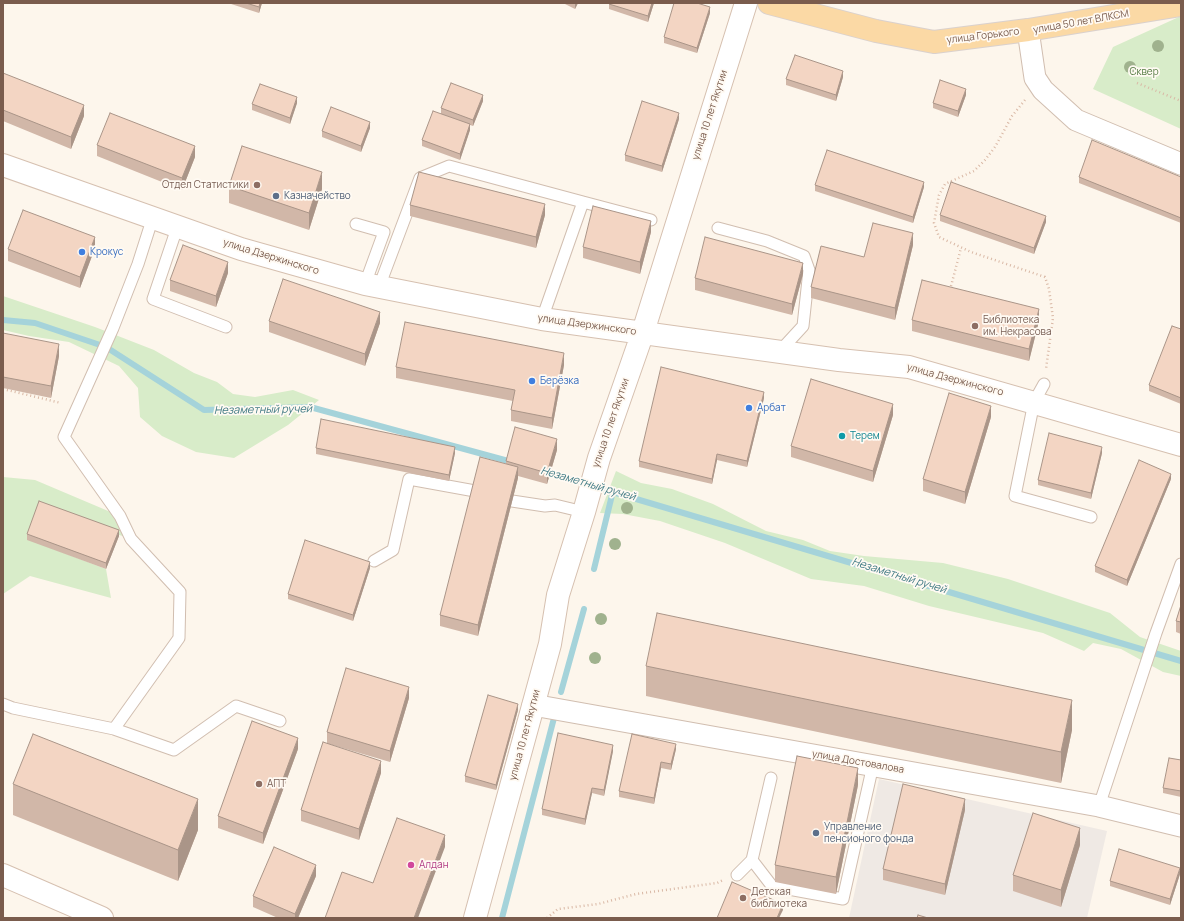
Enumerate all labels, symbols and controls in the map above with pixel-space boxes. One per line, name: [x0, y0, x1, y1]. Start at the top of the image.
street label: улица 50 лет ВЛКСМ: [1032, 8, 1130, 36]
street label: улица Горького: [946, 26, 1020, 46]
park label: Сквер: [1129, 66, 1159, 78]
street label: улица 10 лет Якутии: [690, 69, 730, 161]
place label: Отдел Статистики: [162, 179, 249, 191]
marker: Отдел Статистики: [252, 180, 262, 190]
place label: Казначейство: [284, 190, 351, 202]
marker: Казначейство: [271, 191, 281, 201]
street label: улица Дзержинского: [222, 237, 320, 277]
place label: Крокус: [90, 246, 123, 258]
marker: Крокус: [77, 247, 87, 257]
street label: улица Дзержинского: [537, 312, 637, 338]
place label: Библиотека им. Некрасова: [983, 314, 1051, 338]
marker: Библиотека им. Некрасова: [970, 321, 980, 331]
street label: улица Дзержинского: [905, 361, 1005, 399]
place label: Берёзка: [540, 375, 579, 387]
marker: Берёзка: [527, 376, 537, 386]
street label: улица 10 лет Якутии: [590, 377, 632, 469]
place label: Арбат: [757, 402, 786, 414]
water label: Незаметный ручей: [214, 403, 312, 417]
marker: Арбат: [744, 403, 754, 413]
place label: Терем: [850, 430, 880, 442]
marker: Терем: [837, 431, 847, 441]
water label: Незаметный ручей: [539, 464, 637, 504]
water label: Незаметный ручей: [850, 555, 948, 597]
street label: улица 10 лет Якутии: [507, 688, 543, 782]
street label: улица Достовалова: [811, 748, 905, 776]
place label: АПТ: [267, 778, 286, 790]
marker: АПТ: [254, 779, 264, 789]
place label: Управление пенсионого фонда: [824, 821, 913, 844]
marker: Управление пенсионого фонда: [811, 828, 821, 838]
place label: Алдан: [419, 859, 449, 871]
marker: Алдан: [406, 860, 416, 870]
place label: Детская библиотека: [751, 886, 807, 910]
marker: Детская библиотека: [738, 893, 748, 903]

